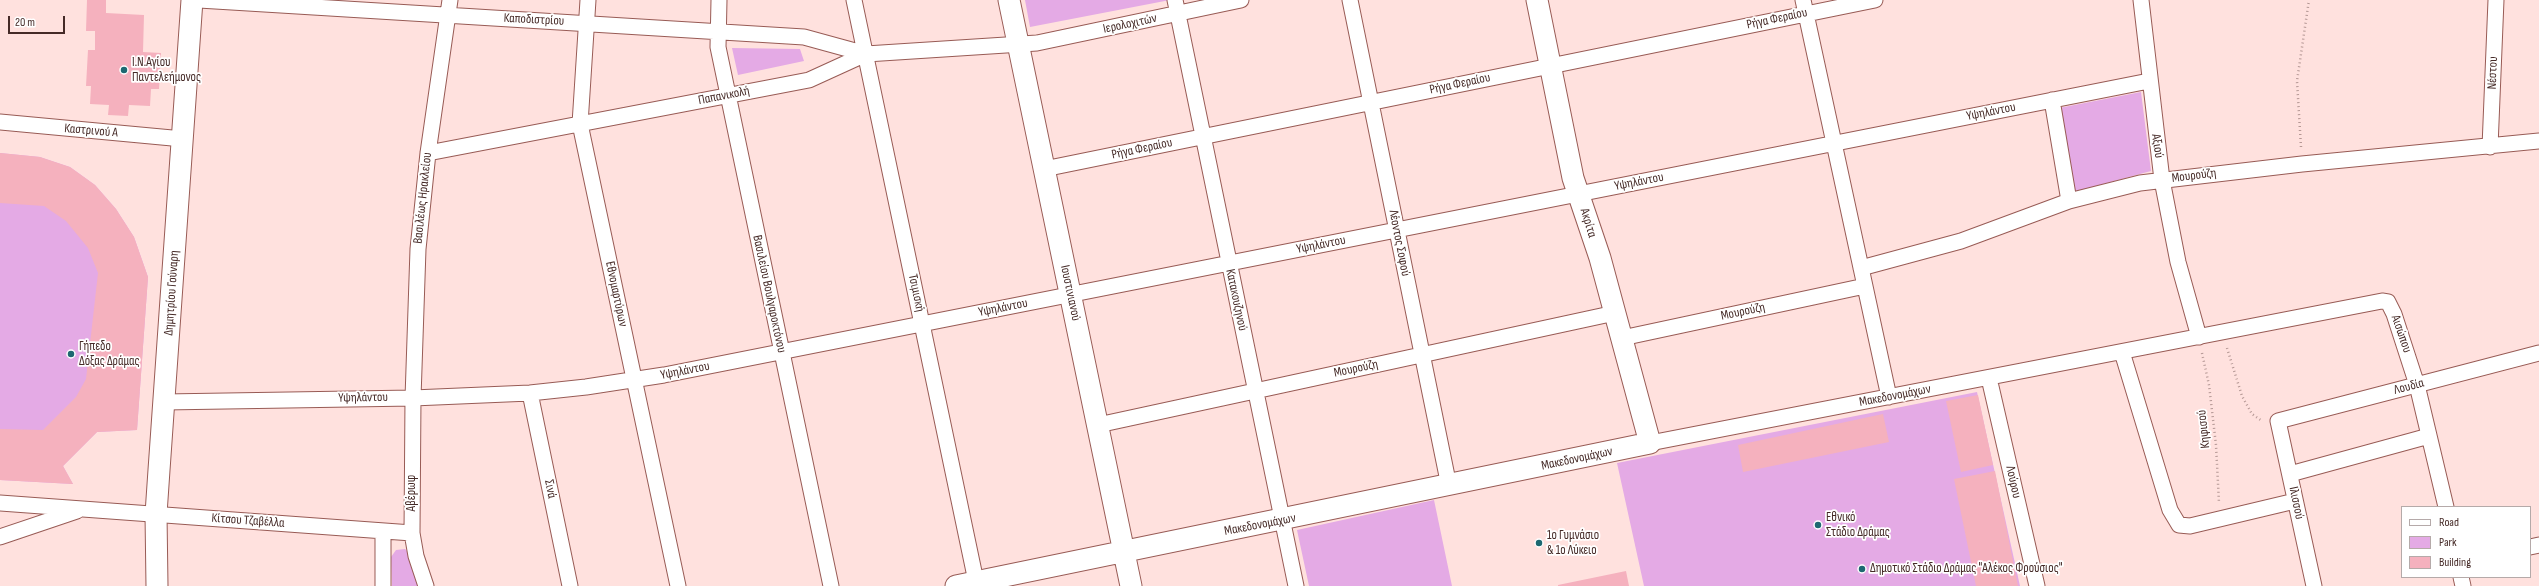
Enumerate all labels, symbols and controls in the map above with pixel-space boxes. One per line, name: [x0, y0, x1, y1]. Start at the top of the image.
street label: Ρήγα Φεραίου: [1745, 5, 1809, 33]
scale bar: [10, 8, 67, 34]
street label: Καποδιστρίου: [503, 11, 565, 29]
street label: Ιερολοχιτών: [1102, 11, 1158, 37]
text: 20 m: [15, 15, 35, 30]
place label: Ι.Ν.Αγίου Παντελεήμονος: [132, 55, 201, 86]
street label: Νέστου: [2485, 56, 2501, 90]
marker: Ι.Ν.Αγίου Παντελεήμονος: [119, 65, 129, 75]
street label: Ρήγα Φεραίου: [1428, 70, 1492, 98]
street label: Παπανικολή: [697, 83, 751, 109]
street label: Υψηλάντου: [1965, 100, 2017, 124]
street label: Καστρινού Α: [64, 121, 118, 141]
street label: Αξιού: [2148, 133, 2166, 159]
street label: Ρήγα Φεραίου: [1110, 135, 1174, 163]
street label: Βασιλέως Ηρακλείου: [410, 152, 436, 244]
street label: Μουρούζη: [2171, 166, 2217, 186]
street label: Υψηλάντου: [1613, 170, 1665, 194]
street label: Ακρίτα: [1576, 207, 1600, 239]
street label: Λέοντος Σοφού: [1385, 209, 1413, 277]
street label: Υψηλάντου: [1295, 233, 1347, 257]
street label: Βασιλείου Βουλγαροκτόνου: [749, 234, 789, 354]
street label: Δημητρίου Γούναρη: [161, 250, 183, 336]
street label: Εθνομαρτύρων: [601, 260, 631, 328]
street label: Ιουστινιανού: [1056, 264, 1084, 322]
street label: Κατακουζηνού: [1222, 268, 1250, 332]
street label: Τσιμισκή: [904, 273, 928, 313]
street label: Υψηλάντου: [977, 296, 1029, 320]
street label: Μουρούζη: [1719, 300, 1767, 324]
street label: Αισώπου: [2387, 313, 2415, 355]
place label: Γήπεδο Δόξας Δράμας: [79, 339, 140, 370]
marker: Γήπεδο Δόξας Δράμας: [66, 349, 76, 359]
street label: Μουρούζη: [1332, 357, 1380, 381]
street label: Υψηλάντου: [659, 359, 711, 383]
street label: Λουδία: [2392, 376, 2426, 398]
street label: Μακεδονομάχων: [1858, 381, 1932, 411]
street label: Υψηλάντου: [338, 390, 388, 406]
street label: Κηφισού: [2194, 409, 2214, 449]
street label: Μακεδονομάχων: [1540, 444, 1614, 474]
street label: Λούρου: [2002, 464, 2024, 500]
street label: Αβέρωφ: [404, 475, 420, 511]
street label: Σινά: [540, 478, 560, 500]
street label: Ιλισσού: [2285, 485, 2307, 521]
legend: [2401, 506, 2531, 578]
street label: Μακεδονομάχων: [1223, 510, 1297, 540]
place label: Εθνικό Στάδιο Δράμας: [1826, 510, 1890, 541]
street label: Κίτσου Τζαβέλλα: [211, 511, 285, 531]
text: Road: [2439, 515, 2459, 530]
marker: Εθνικό Στάδιο Δράμας: [1813, 520, 1823, 530]
place label: 1o Γυμνάσιο & 1ο Λύκειο: [1547, 528, 1599, 559]
text: Park: [2439, 535, 2457, 550]
marker: 1o Γυμνάσιο & 1ο Λύκειο: [1534, 538, 1544, 548]
text: Building: [2439, 555, 2471, 570]
place label: Δημοτικό Στάδιο Δράμας "Αλέκος Φρούσιος": [1870, 561, 2063, 577]
marker: Δημοτικό Στάδιο Δράμας "Αλέκος Φρούσιος": [1857, 564, 1867, 574]

